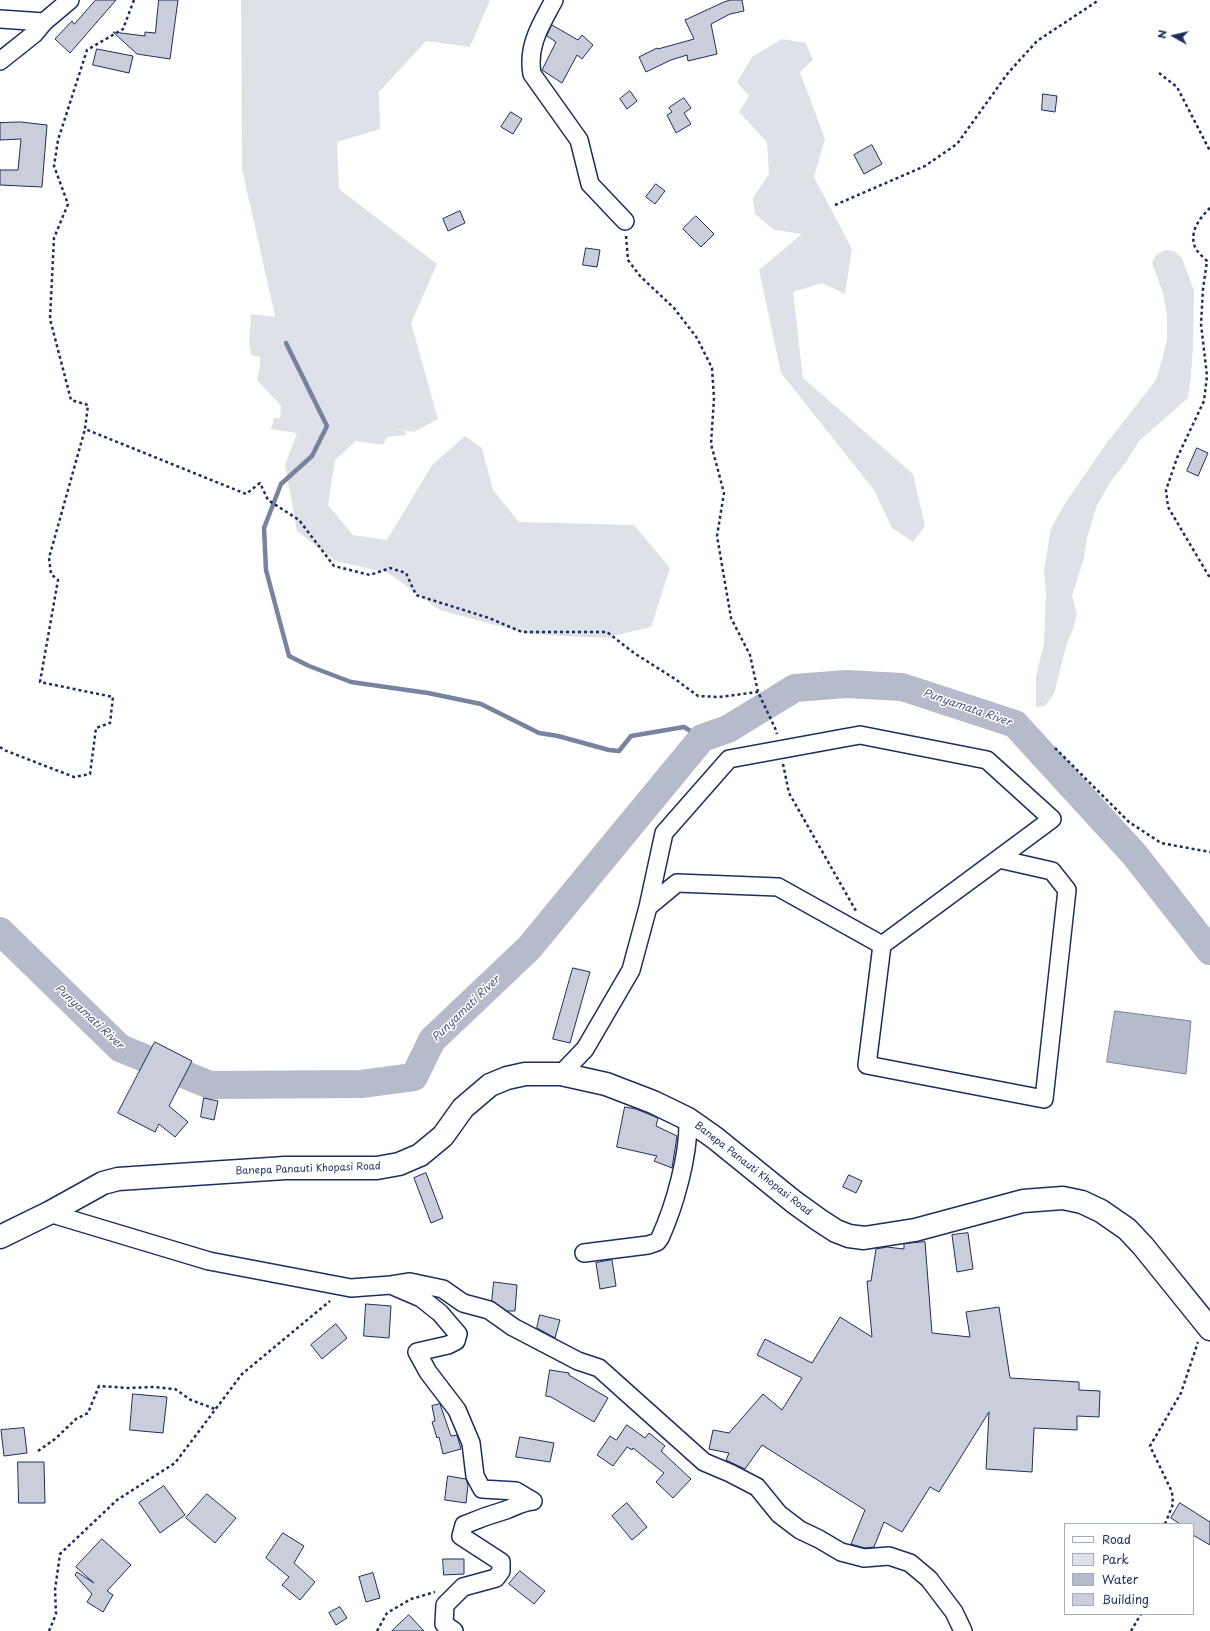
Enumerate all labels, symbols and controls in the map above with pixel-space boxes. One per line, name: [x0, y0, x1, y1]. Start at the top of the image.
north arrow: [1154, 16, 1194, 56]
text: N: [1153, 29, 1171, 40]
water label: Punyamata River: [921, 687, 1013, 729]
water label: Punyamati River: [429, 973, 503, 1045]
water label: Punyamati River: [52, 982, 126, 1052]
street label: Banepa Panauti Khopasi Road: [692, 1120, 814, 1218]
street label: Banepa Panauti Khopasi Road: [235, 1160, 381, 1178]
legend: [1064, 1523, 1194, 1615]
text: Road: [1102, 1530, 1131, 1548]
text: Park: [1102, 1550, 1129, 1568]
text: Water: [1102, 1570, 1138, 1588]
text: Building: [1102, 1590, 1149, 1608]

